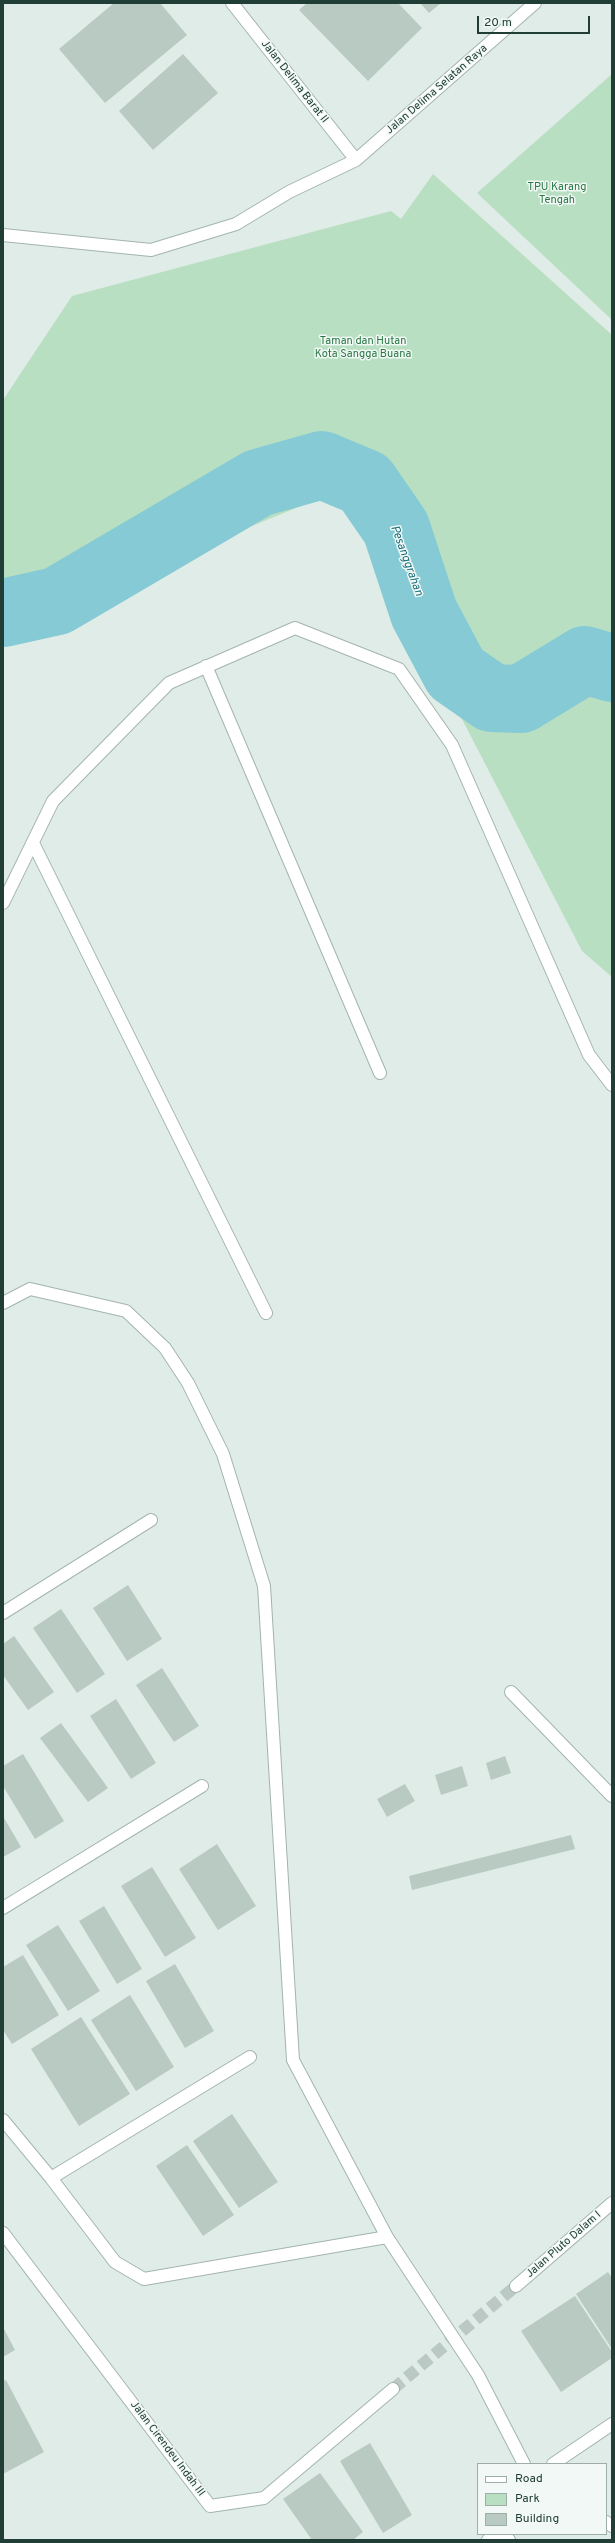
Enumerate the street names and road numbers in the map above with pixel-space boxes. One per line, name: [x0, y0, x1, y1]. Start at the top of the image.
street label: Jalan Delima Barat II: [257, 38, 331, 126]
street label: Jalan Delima Selatan Raya: [384, 42, 490, 138]
street label: Jalan Pluto Dalam I: [524, 2209, 604, 2281]
street label: Jalan Cirendeu Indah III: [127, 2399, 207, 2499]

